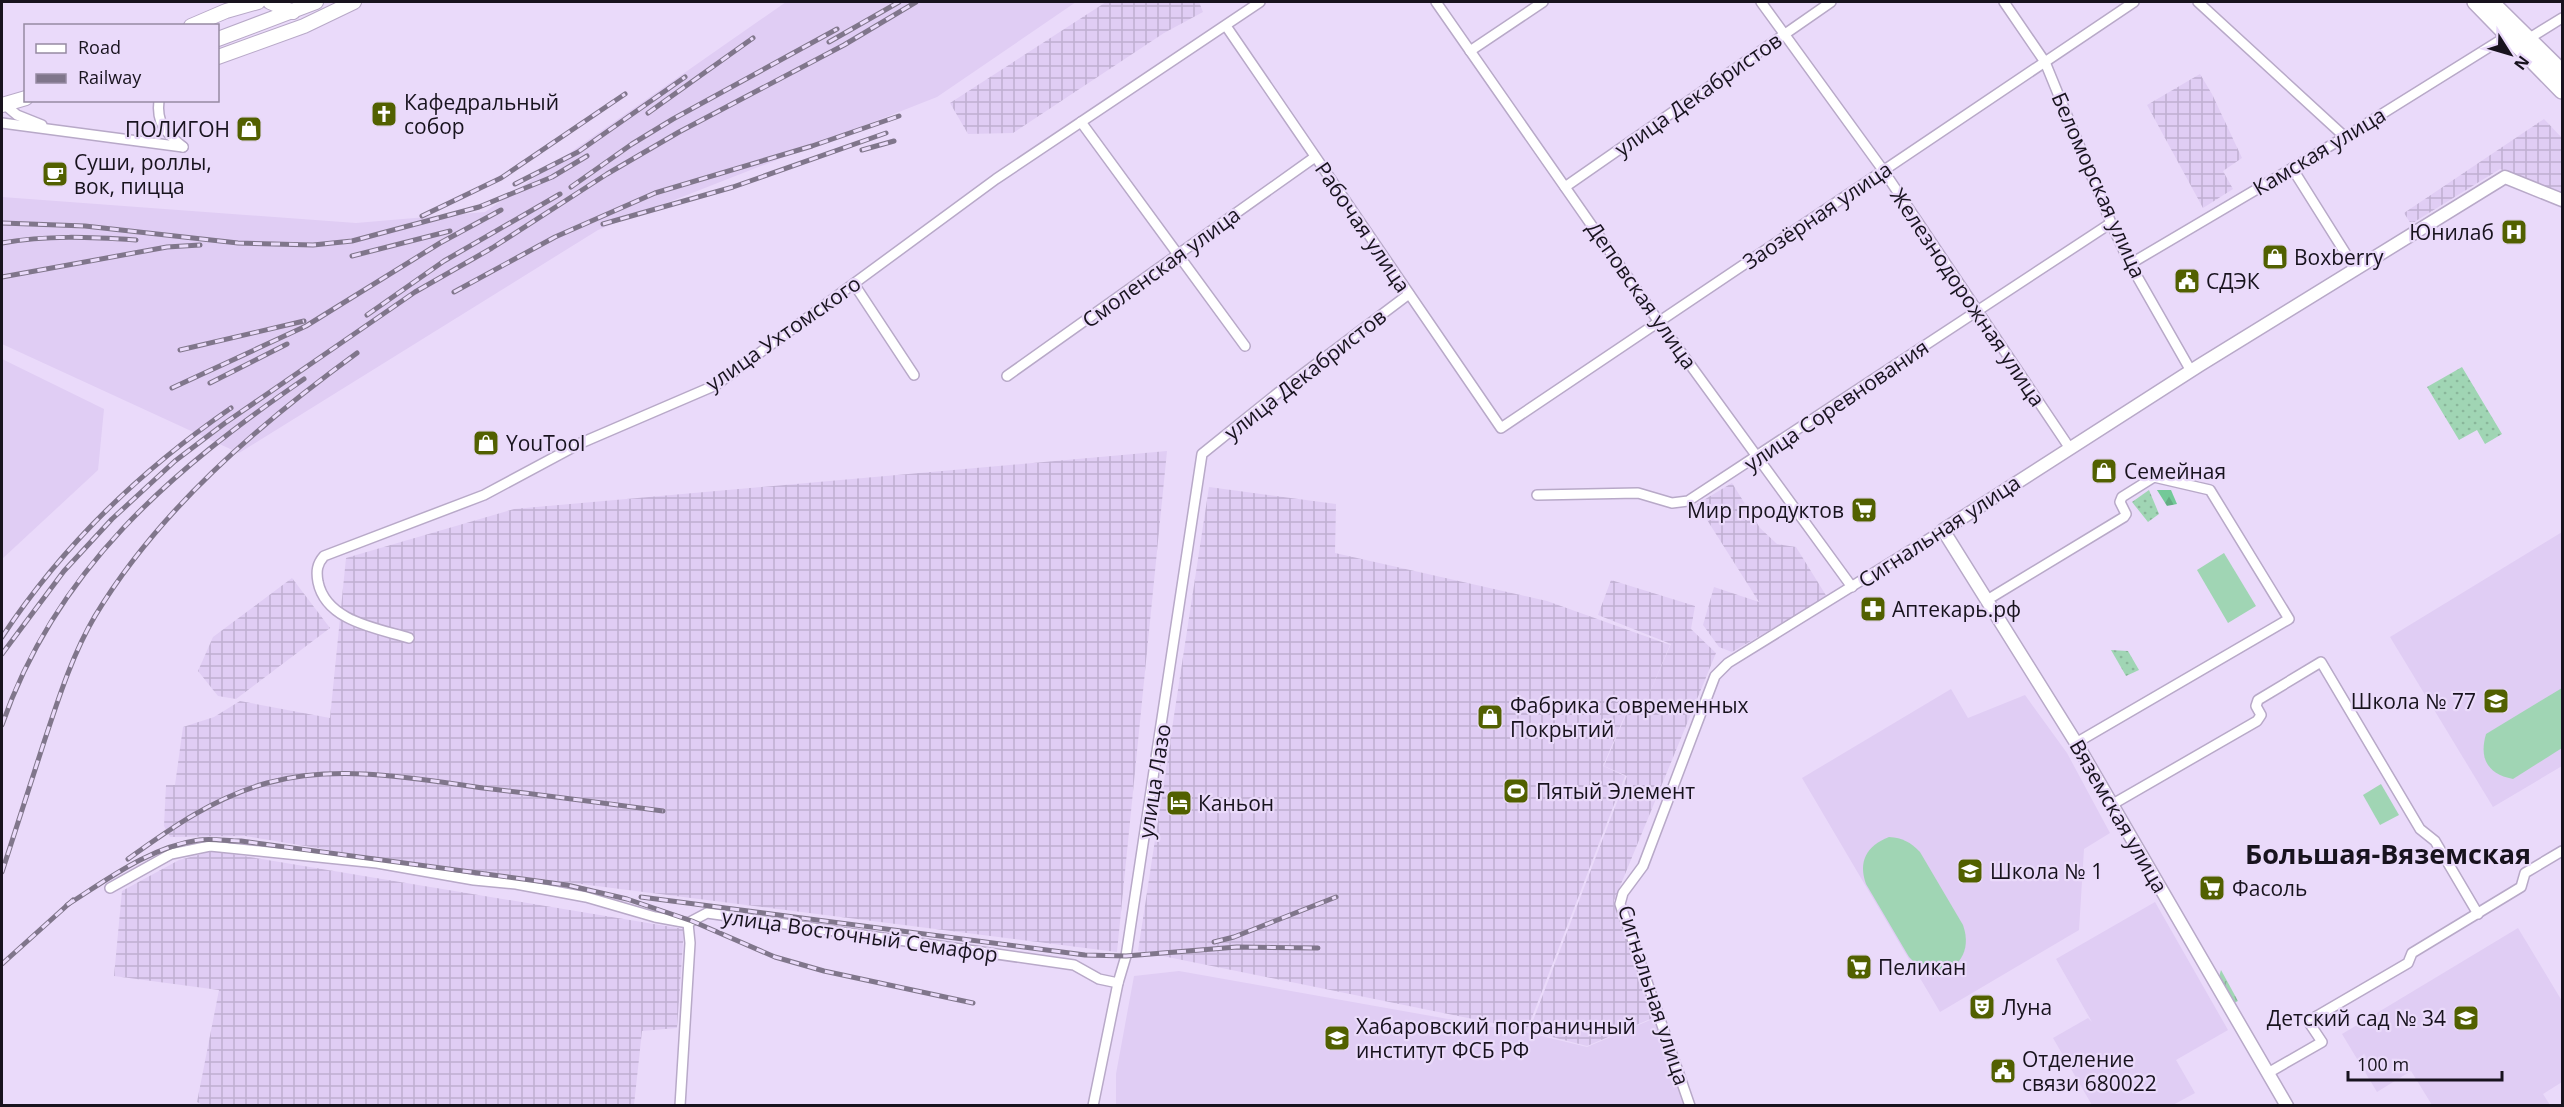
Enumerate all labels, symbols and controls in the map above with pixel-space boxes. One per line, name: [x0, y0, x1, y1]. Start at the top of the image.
legend: [24, 24, 219, 102]
north arrow: [2480, 24, 2540, 84]
street label: улица Декабристов: [1609, 26, 1787, 162]
text: Road: [78, 35, 121, 59]
text: N: [2509, 51, 2535, 75]
text: Railway: [78, 65, 142, 89]
place label: Кафедральный собор: [404, 88, 559, 140]
street label: Беломорская улица: [2045, 88, 2153, 282]
church icon: Кафедральный собор: [369, 99, 399, 129]
street label: Камская улица: [2247, 100, 2391, 202]
shop icon: ПОЛИГОН: [234, 114, 264, 144]
place label: ПОЛИГОН: [125, 115, 230, 143]
place label: Суши, роллы, вок, пицца: [74, 148, 212, 200]
street label: Заозёрная улица: [1737, 155, 1897, 275]
street label: Рабочая улица: [1309, 156, 1417, 298]
cafe icon: Суши, роллы, вок, пицца: [40, 159, 70, 189]
street label: Железнодорожная улица: [1884, 182, 2052, 412]
street label: Смоленская улица: [1076, 200, 1246, 334]
street label: Деповская улица: [1581, 216, 1703, 374]
hospital icon: Юнилаб: [2499, 217, 2529, 247]
place label: Юнилаб: [2409, 218, 2494, 246]
shop icon: Boxberry: [2260, 242, 2290, 272]
place label: Boxberry: [2294, 243, 2384, 271]
public building icon: СДЭК: [2172, 266, 2202, 296]
place label: СДЭК: [2206, 267, 2260, 295]
street label: улица Ухтомского: [700, 269, 866, 397]
street label: улица Декабристов: [1218, 302, 1392, 446]
street label: улица Соревнования: [1738, 333, 1934, 477]
shop icon: YouTool: [471, 428, 501, 458]
place label: YouTool: [506, 429, 585, 457]
shop icon: Семейная: [2089, 456, 2119, 486]
place label: Семейная: [2124, 457, 2226, 485]
street label: Сигнальная улица: [1853, 468, 2025, 594]
supermarket icon: Мир продуктов: [1849, 495, 1879, 525]
place label: Мир продуктов: [1687, 496, 1844, 524]
pharmacy icon: Аптекарь.рф: [1858, 594, 1888, 624]
place label: Аптекарь.рф: [1892, 595, 2021, 623]
school or university icon: Школа № 77: [2481, 686, 2511, 716]
place label: Школа № 77: [2351, 687, 2476, 715]
place label: Фабрика Современных Покрытий: [1510, 691, 1749, 743]
shop icon: Фабрика Современных Покрытий: [1475, 702, 1505, 732]
street label: улица Лазо: [1131, 722, 1177, 840]
street label: Вяземская улица: [2064, 734, 2174, 898]
sports icon: Пятый Элемент: [1501, 776, 1531, 806]
place label: Пятый Элемент: [1536, 777, 1695, 805]
hotel icon: Каньон: [1164, 788, 1194, 818]
place label: Каньон: [1198, 789, 1274, 817]
district label: Большая-Вяземская: [2245, 835, 2531, 872]
school or university icon: Школа № 1: [1955, 856, 1985, 886]
place label: Школа № 1: [1990, 857, 2103, 885]
supermarket icon: Фасоль: [2197, 873, 2227, 903]
place label: Фасоль: [2232, 874, 2308, 902]
street label: Сигнальная улица: [1612, 901, 1696, 1089]
street label: улица Восточный Семафор: [720, 902, 1000, 968]
supermarket icon: Пеликан: [1844, 952, 1874, 982]
place label: Пеликан: [1878, 953, 1966, 981]
theatre icon: Луна: [1967, 992, 1997, 1022]
place label: Луна: [2002, 993, 2052, 1021]
school or university icon: Детский сад № 34: [2451, 1003, 2481, 1033]
place label: Детский сад № 34: [2267, 1004, 2446, 1032]
place label: Хабаровский пограничный институт ФСБ РФ: [1356, 1012, 1636, 1064]
school or university icon: Хабаровский пограничный институт ФСБ РФ: [1322, 1023, 1352, 1053]
scale bar: [2348, 1044, 2502, 1082]
place label: Отделение связи 680022: [2022, 1045, 2157, 1097]
text: 100 m: [2357, 1052, 2409, 1076]
public building icon: Отделение связи 680022: [1988, 1056, 2018, 1086]

